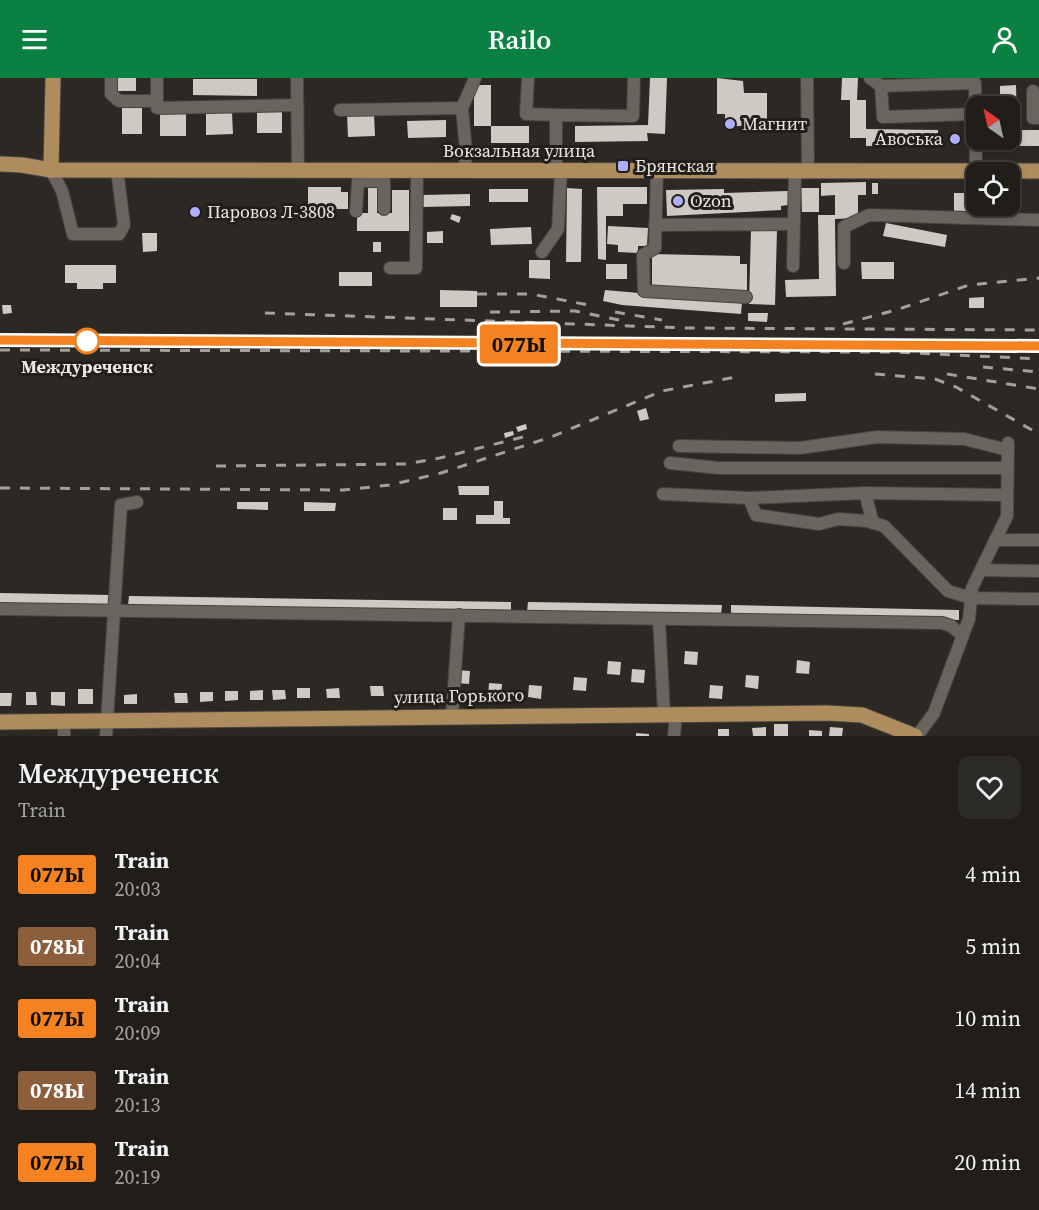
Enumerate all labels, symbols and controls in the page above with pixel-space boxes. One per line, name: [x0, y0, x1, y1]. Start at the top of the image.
text: Railo: [488, 21, 551, 58]
icon: menu: [18, 23, 51, 56]
icon: person: [988, 23, 1021, 56]
north arrow: [966, 96, 1020, 150]
map controls: [966, 96, 1020, 216]
place label: Магнит: [742, 111, 808, 136]
marker: Магнит: [723, 117, 737, 131]
place label: Авоська: [875, 126, 944, 151]
marker: Авоська: [948, 132, 962, 146]
street label: Вокзальная улица: [443, 138, 596, 163]
place label: Брянская: [635, 153, 714, 178]
marker: Брянская: [616, 159, 630, 173]
button: locate: [966, 162, 1020, 216]
place label: Ozon: [690, 188, 732, 213]
marker: Ozon: [671, 194, 685, 208]
place label: Паровоз Л-3808: [207, 199, 335, 224]
marker: Паровоз Л-3808: [188, 205, 202, 219]
line badge: 077Ы: [477, 324, 561, 364]
marker: Междуреченск: [74, 328, 100, 354]
text: 077Ы: [492, 330, 546, 359]
place label: Междуреченск: [21, 354, 154, 379]
street label: улица Горького: [394, 682, 524, 709]
text: Междуреченск: [18, 754, 219, 792]
button: heart: [958, 756, 1021, 819]
text: Train: [18, 796, 66, 824]
text: Train: [114, 845, 169, 875]
text: 4 min: [965, 859, 1021, 889]
text: 077Ы: [30, 860, 84, 889]
text: 20:03: [114, 875, 160, 903]
text: Train: [114, 917, 169, 947]
text: 5 min: [965, 931, 1021, 961]
text: 078Ы: [30, 932, 84, 961]
text: 20:04: [114, 947, 160, 975]
text: Train: [114, 989, 169, 1019]
text: 10 min: [954, 1003, 1021, 1033]
text: 077Ы: [30, 1004, 84, 1033]
text: 20:09: [114, 1019, 160, 1047]
text: Train: [114, 1061, 169, 1091]
text: 14 min: [954, 1075, 1021, 1105]
text: 078Ы: [30, 1076, 84, 1105]
text: 20:13: [114, 1091, 160, 1119]
text: Train: [114, 1133, 169, 1163]
text: 20 min: [954, 1147, 1021, 1177]
text: 077Ы: [30, 1148, 84, 1177]
text: 20:19: [114, 1163, 160, 1191]

